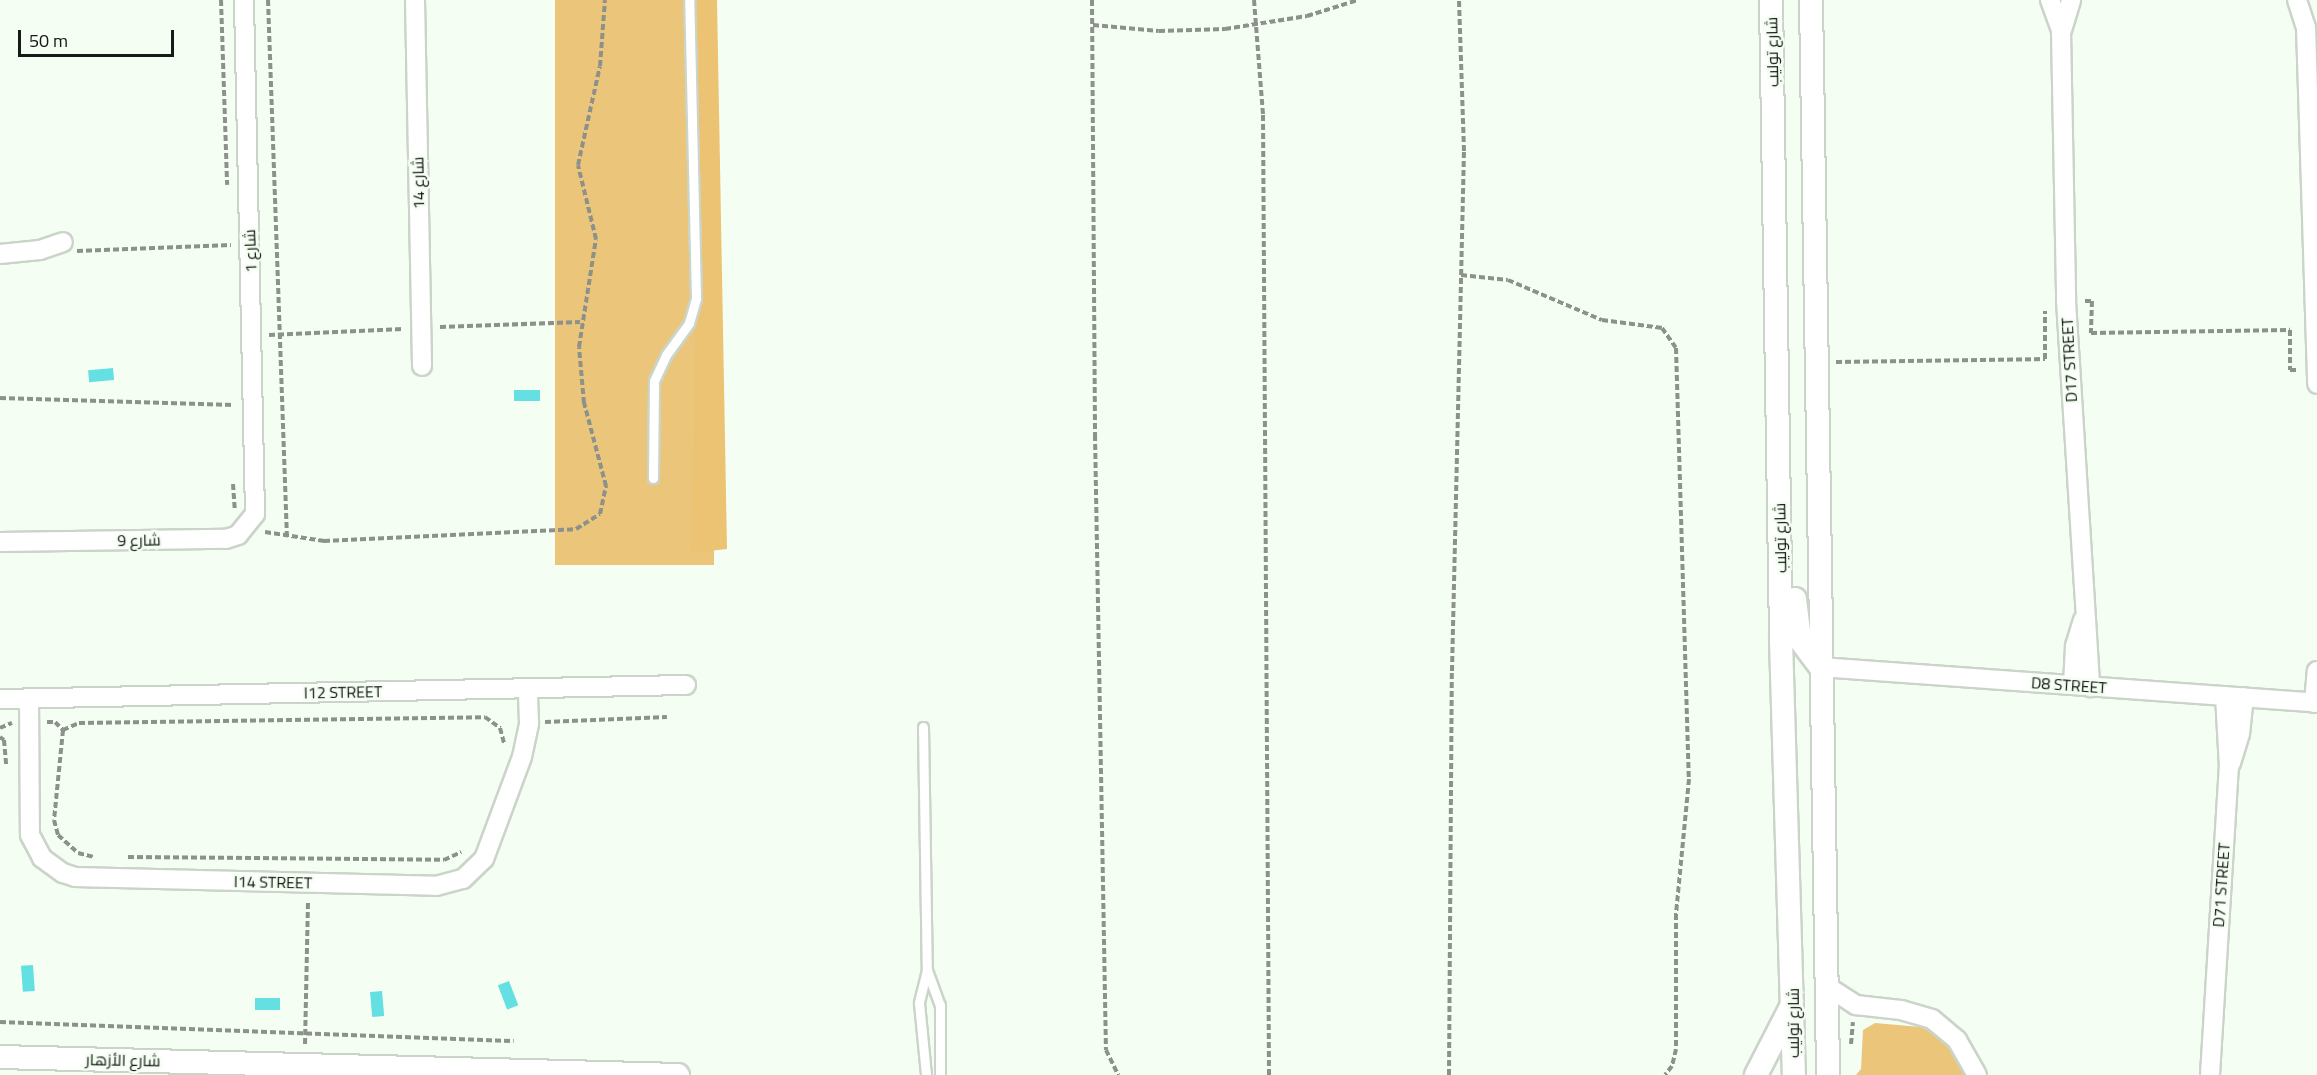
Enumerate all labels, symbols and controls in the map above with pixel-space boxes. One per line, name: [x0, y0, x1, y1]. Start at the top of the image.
street label: شارع توليب: [1762, 17, 1782, 87]
scale bar: [21, 18, 177, 56]
text: 50 m: [29, 24, 68, 57]
street label: شارع 14: [408, 157, 428, 209]
street label: شارع 1: [240, 229, 260, 273]
street label: D17 STREET: [2057, 317, 2081, 403]
street label: شارع توليب: [1770, 503, 1790, 573]
street label: شارع 9: [117, 530, 161, 550]
street label: D8 STREET: [2031, 673, 2107, 697]
street label: I12 STREET: [304, 682, 382, 702]
street label: D71 STREET: [2208, 842, 2234, 928]
street label: I14 STREET: [234, 872, 312, 892]
street label: شارع توليب: [1783, 988, 1803, 1058]
street label: شارع الأزهار: [85, 1050, 161, 1070]

